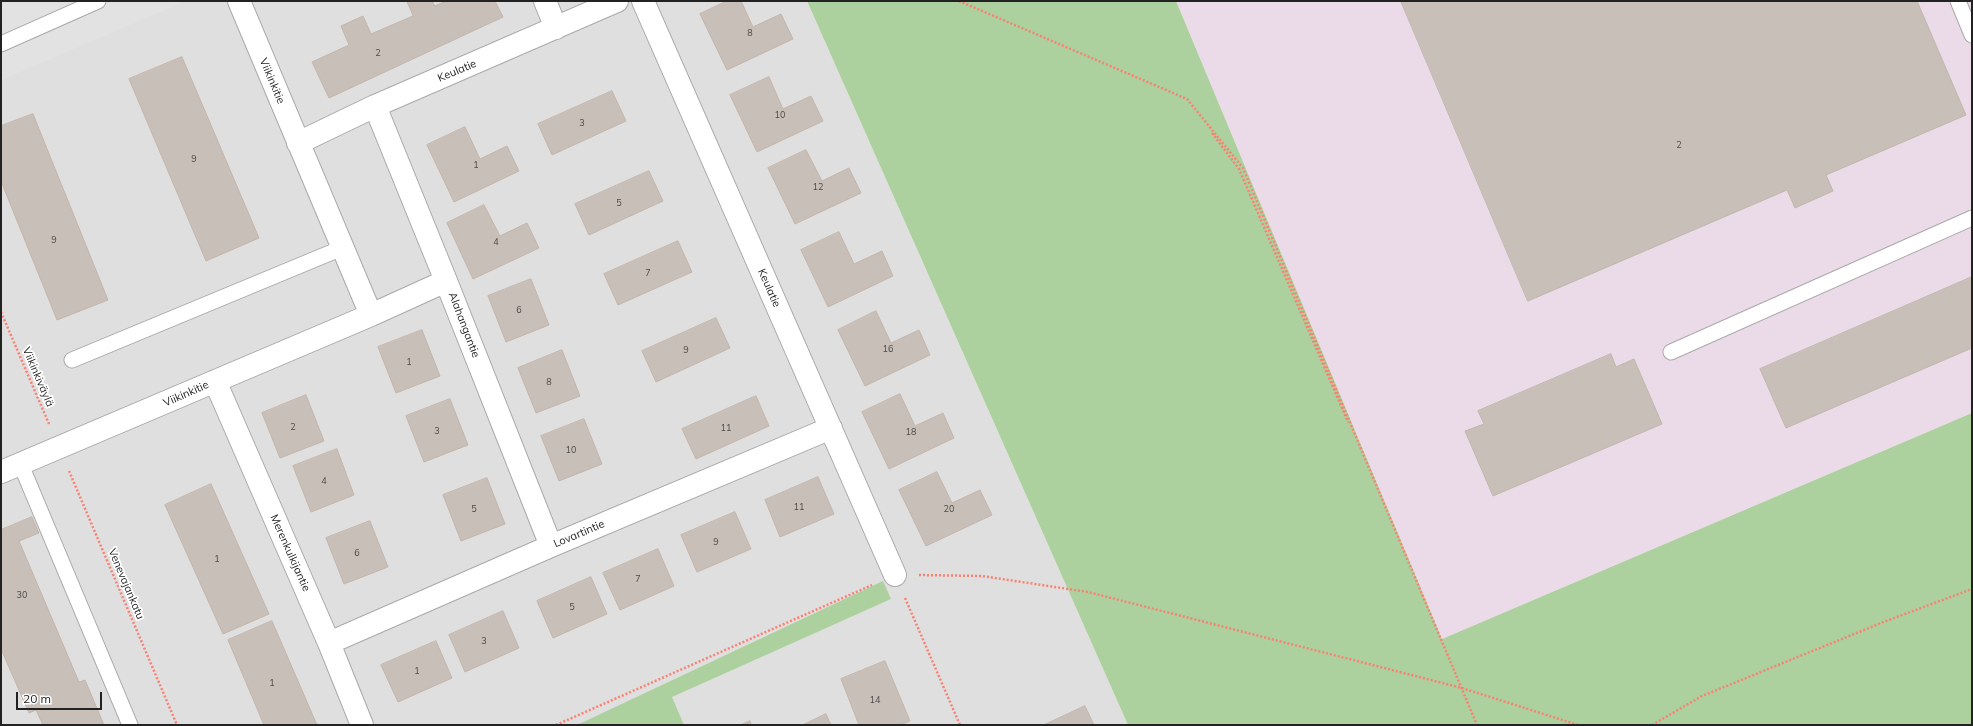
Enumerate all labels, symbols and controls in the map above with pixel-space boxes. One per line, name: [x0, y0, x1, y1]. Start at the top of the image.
house number: 8: [747, 28, 753, 38]
house number: 2: [375, 48, 381, 58]
street label: Viikinkitie: [256, 56, 288, 106]
street label: Keulatie: [436, 57, 478, 85]
house number: 10: [775, 110, 785, 120]
house number: 3: [579, 118, 585, 128]
house number: 2: [1676, 140, 1682, 150]
house number: 9: [191, 154, 197, 164]
house number: 1: [473, 160, 479, 170]
house number: 12: [813, 182, 823, 192]
house number: 5: [616, 198, 622, 208]
house number: 9: [51, 235, 57, 245]
house number: 4: [493, 237, 499, 247]
street label: Keulatie: [755, 267, 783, 309]
house number: 7: [645, 268, 651, 278]
street label: Alahangantie: [445, 290, 483, 360]
house number: 6: [516, 305, 522, 315]
house number: 16: [883, 344, 893, 354]
street label: Viikinkiväylä: [20, 345, 56, 409]
house number: 9: [683, 345, 689, 355]
house number: 1: [406, 357, 412, 367]
house number: 8: [546, 377, 552, 387]
street label: Viikinkitie: [161, 378, 211, 410]
house number: 2: [290, 422, 296, 432]
house number: 11: [721, 423, 731, 433]
house number: 3: [434, 426, 440, 436]
house number: 18: [906, 427, 916, 437]
house number: 10: [566, 445, 576, 455]
house number: 4: [321, 476, 327, 486]
house number: 11: [794, 502, 804, 512]
house number: 5: [471, 504, 477, 514]
house number: 20: [944, 504, 954, 514]
street label: Merenkulkijantie: [267, 512, 313, 594]
street label: Lovartintie: [552, 517, 606, 551]
house number: 9: [713, 537, 719, 547]
street label: Venevajankatu: [105, 547, 147, 621]
house number: 6: [354, 548, 360, 558]
house number: 1: [214, 554, 220, 564]
house number: 7: [635, 574, 641, 584]
house number: 30: [17, 590, 27, 600]
house number: 5: [569, 602, 575, 612]
house number: 3: [481, 636, 487, 646]
house number: 1: [414, 666, 420, 676]
house number: 1: [269, 678, 275, 688]
scale bar: [18, 684, 104, 710]
text: 20 m: [23, 691, 51, 706]
house number: 14: [870, 695, 880, 705]

